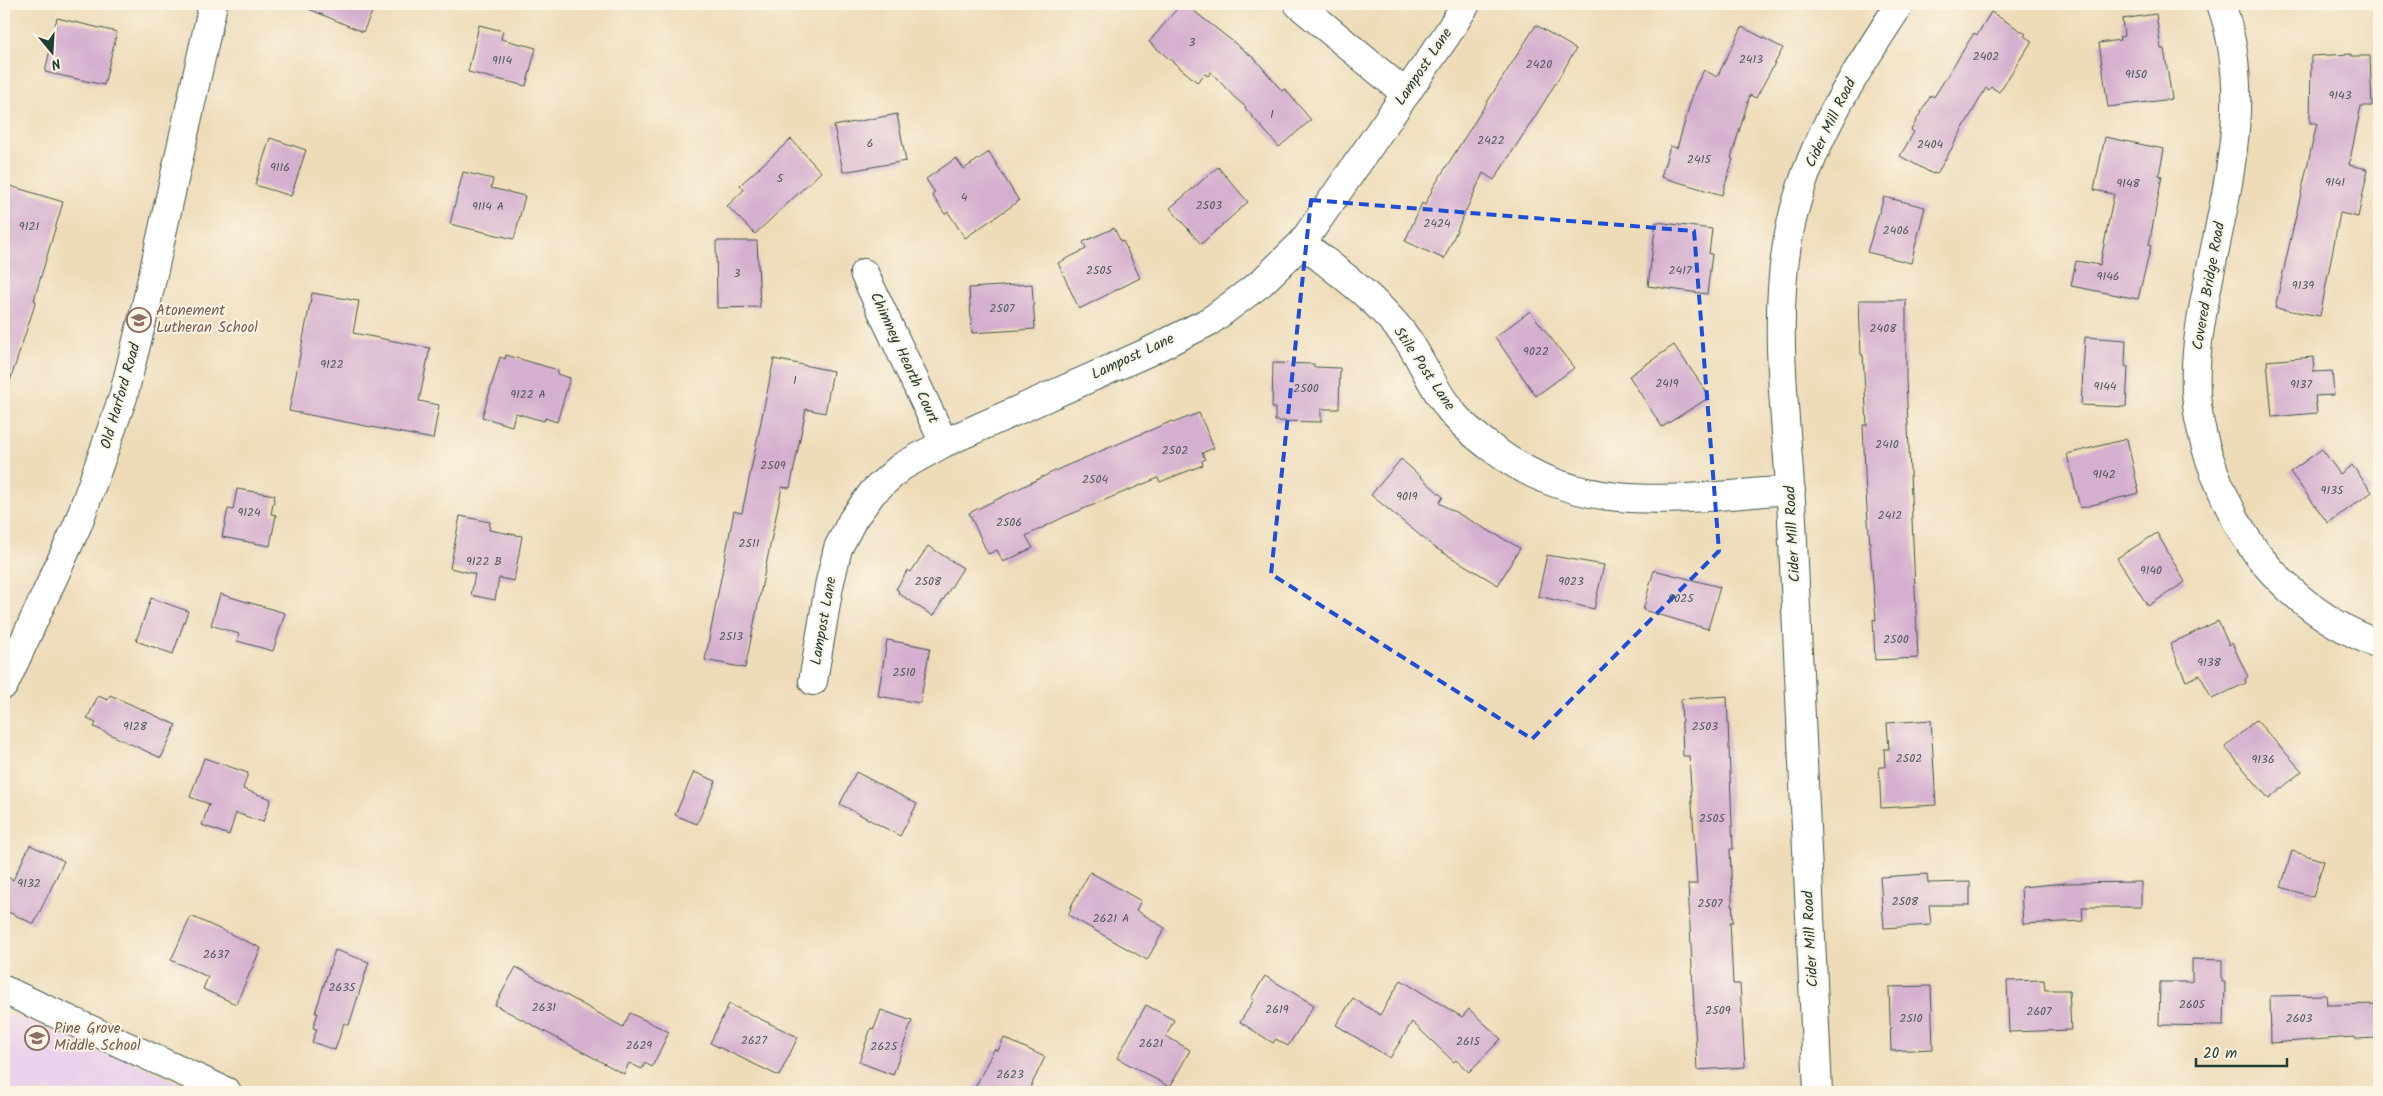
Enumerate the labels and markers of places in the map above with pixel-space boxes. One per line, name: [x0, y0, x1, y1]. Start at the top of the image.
place label: Atonement Lutheran School: [156, 299, 258, 340]
school or university icon: Atonement Lutheran School: [126, 307, 152, 333]
place label: Pine Grove Middle School: [54, 1017, 141, 1058]
school or university icon: Pine Grove Middle School: [24, 1025, 50, 1051]

